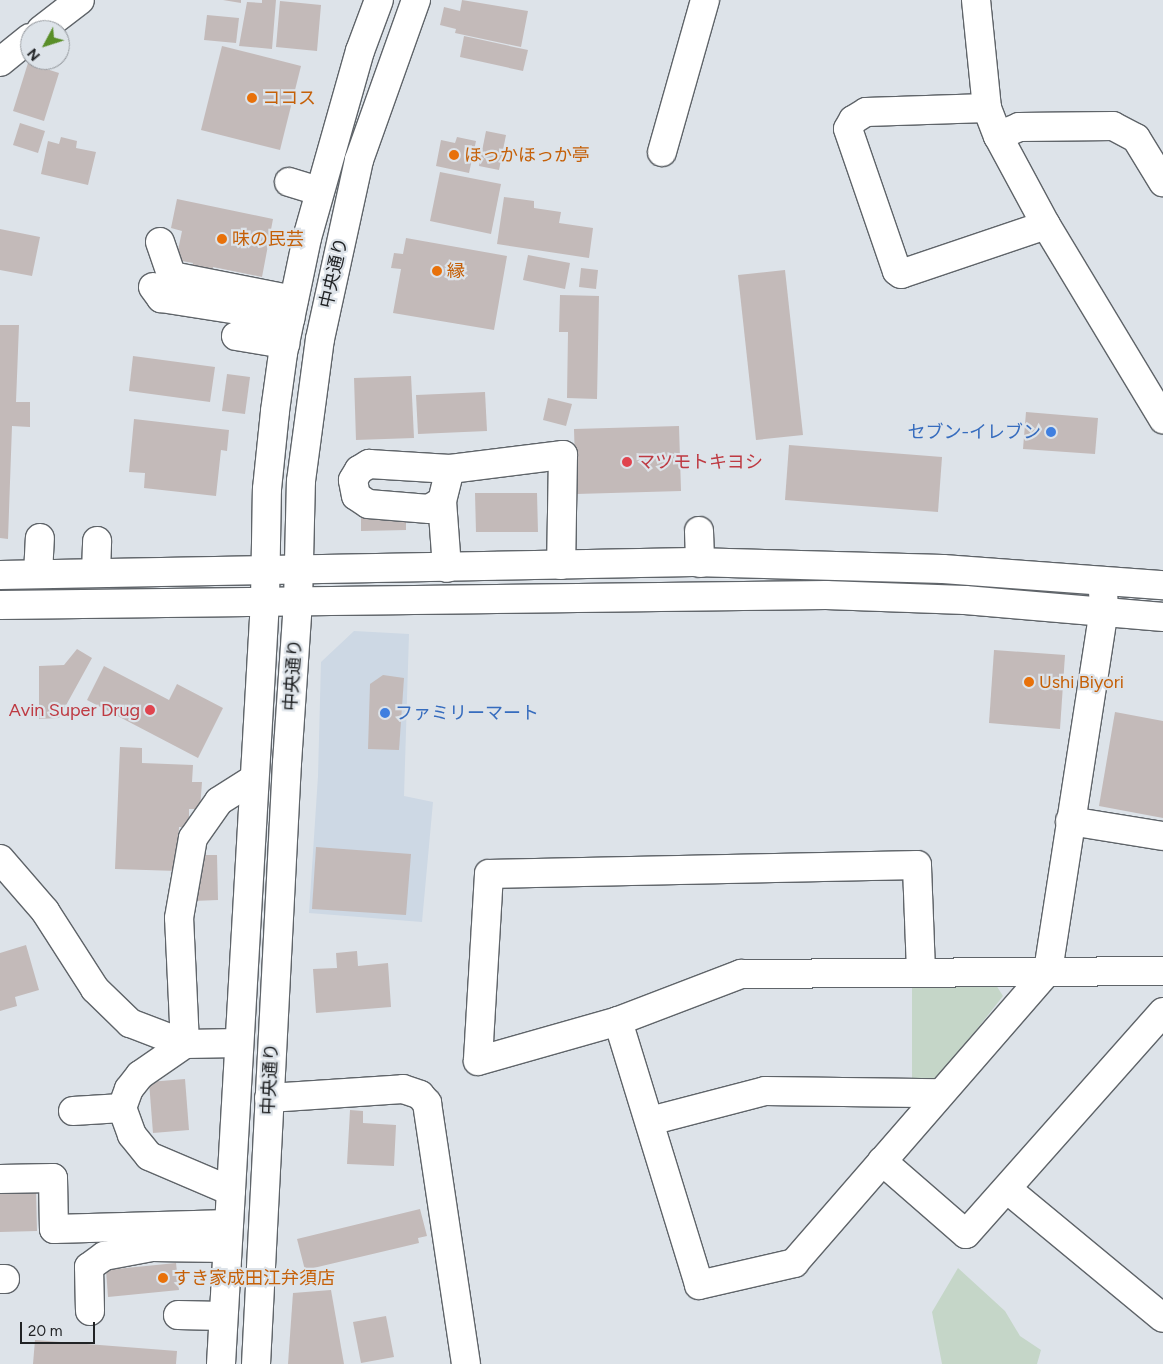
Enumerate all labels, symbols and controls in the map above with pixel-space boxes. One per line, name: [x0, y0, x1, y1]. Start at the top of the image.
north arrow: [20, 20, 70, 70]
text: N: [24, 45, 44, 64]
place label: ココス: [262, 87, 316, 109]
marker: ココス: [246, 92, 258, 104]
place label: ほっかほっか亭: [464, 144, 590, 166]
marker: ほっかほっか亭: [448, 149, 460, 161]
place label: 味の民芸: [232, 228, 304, 250]
marker: 味の民芸: [216, 233, 228, 245]
street label: 中央通り: [315, 235, 353, 311]
place label: 縁: [447, 260, 465, 282]
marker: 縁: [431, 265, 443, 277]
place label: セブン-イレブン: [907, 421, 1041, 443]
marker: セブン-イレブン: [1045, 426, 1057, 438]
place label: マツモトキヨシ: [637, 451, 763, 473]
marker: マツモトキヨシ: [621, 456, 633, 468]
street label: 中央通り: [280, 638, 306, 712]
place label: Ushi Biyori: [1039, 671, 1124, 693]
marker: Ushi Biyori: [1023, 676, 1035, 688]
place label: Avin Super Drug: [9, 699, 140, 721]
place label: ファミリーマート: [395, 702, 539, 724]
marker: Avin Super Drug: [144, 704, 156, 716]
marker: ファミリーマート: [379, 707, 391, 719]
street label: 中央通り: [257, 1042, 283, 1116]
place label: すき家成田江弁須店: [173, 1267, 335, 1289]
marker: すき家成田江弁須店: [157, 1272, 169, 1284]
scale bar: [22, 1312, 98, 1344]
text: 20 m: [28, 1322, 62, 1340]

